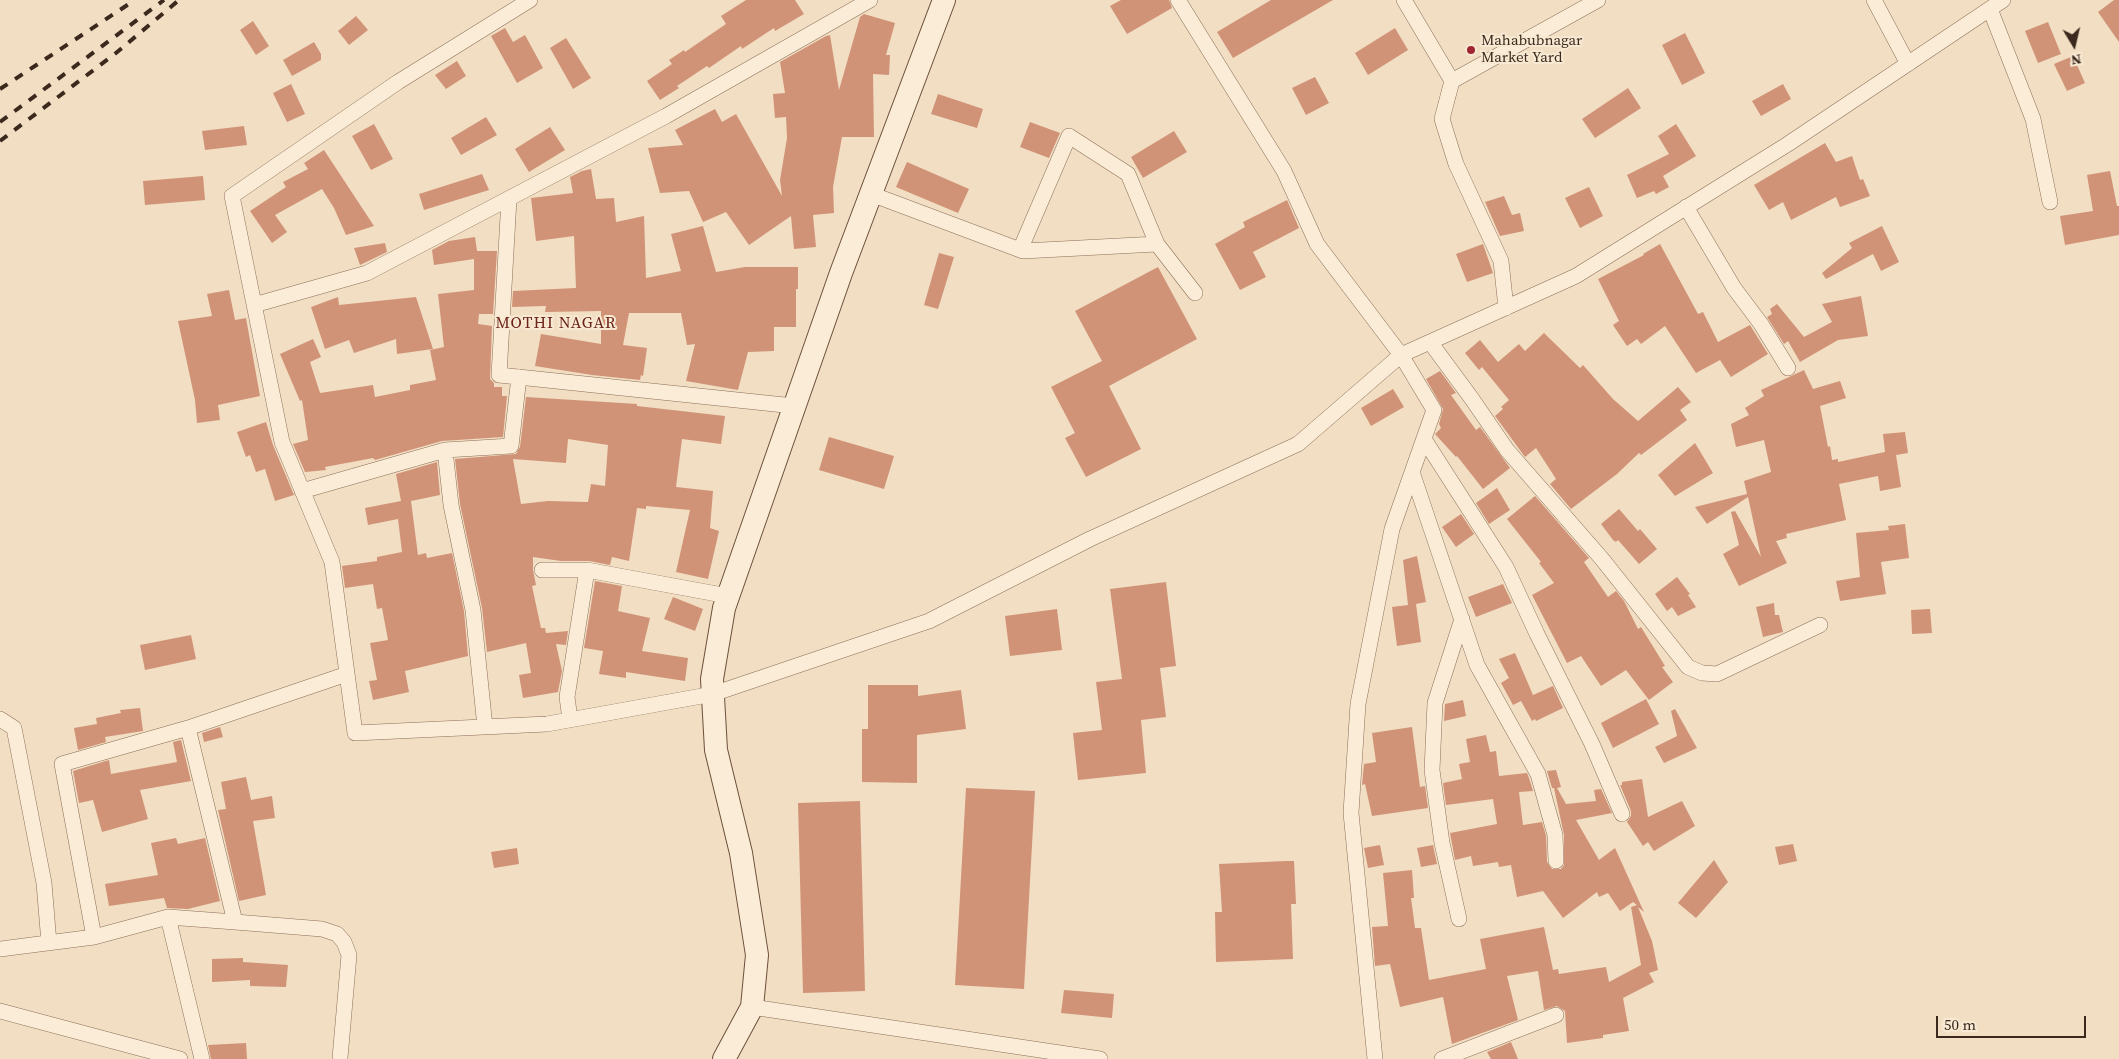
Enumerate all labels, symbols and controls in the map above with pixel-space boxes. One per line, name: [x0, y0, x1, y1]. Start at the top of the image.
north arrow: [2049, 20, 2099, 70]
place label: Mahabubnagar Market Yard: [1481, 32, 1582, 67]
marker: Mahabubnagar Market Yard: [1465, 44, 1477, 56]
text: N: [2070, 49, 2083, 70]
district label: MOTHI NAGAR: [494, 314, 618, 334]
scale bar: [1939, 1006, 2089, 1038]
text: 50 m: [1944, 1014, 1976, 1035]

